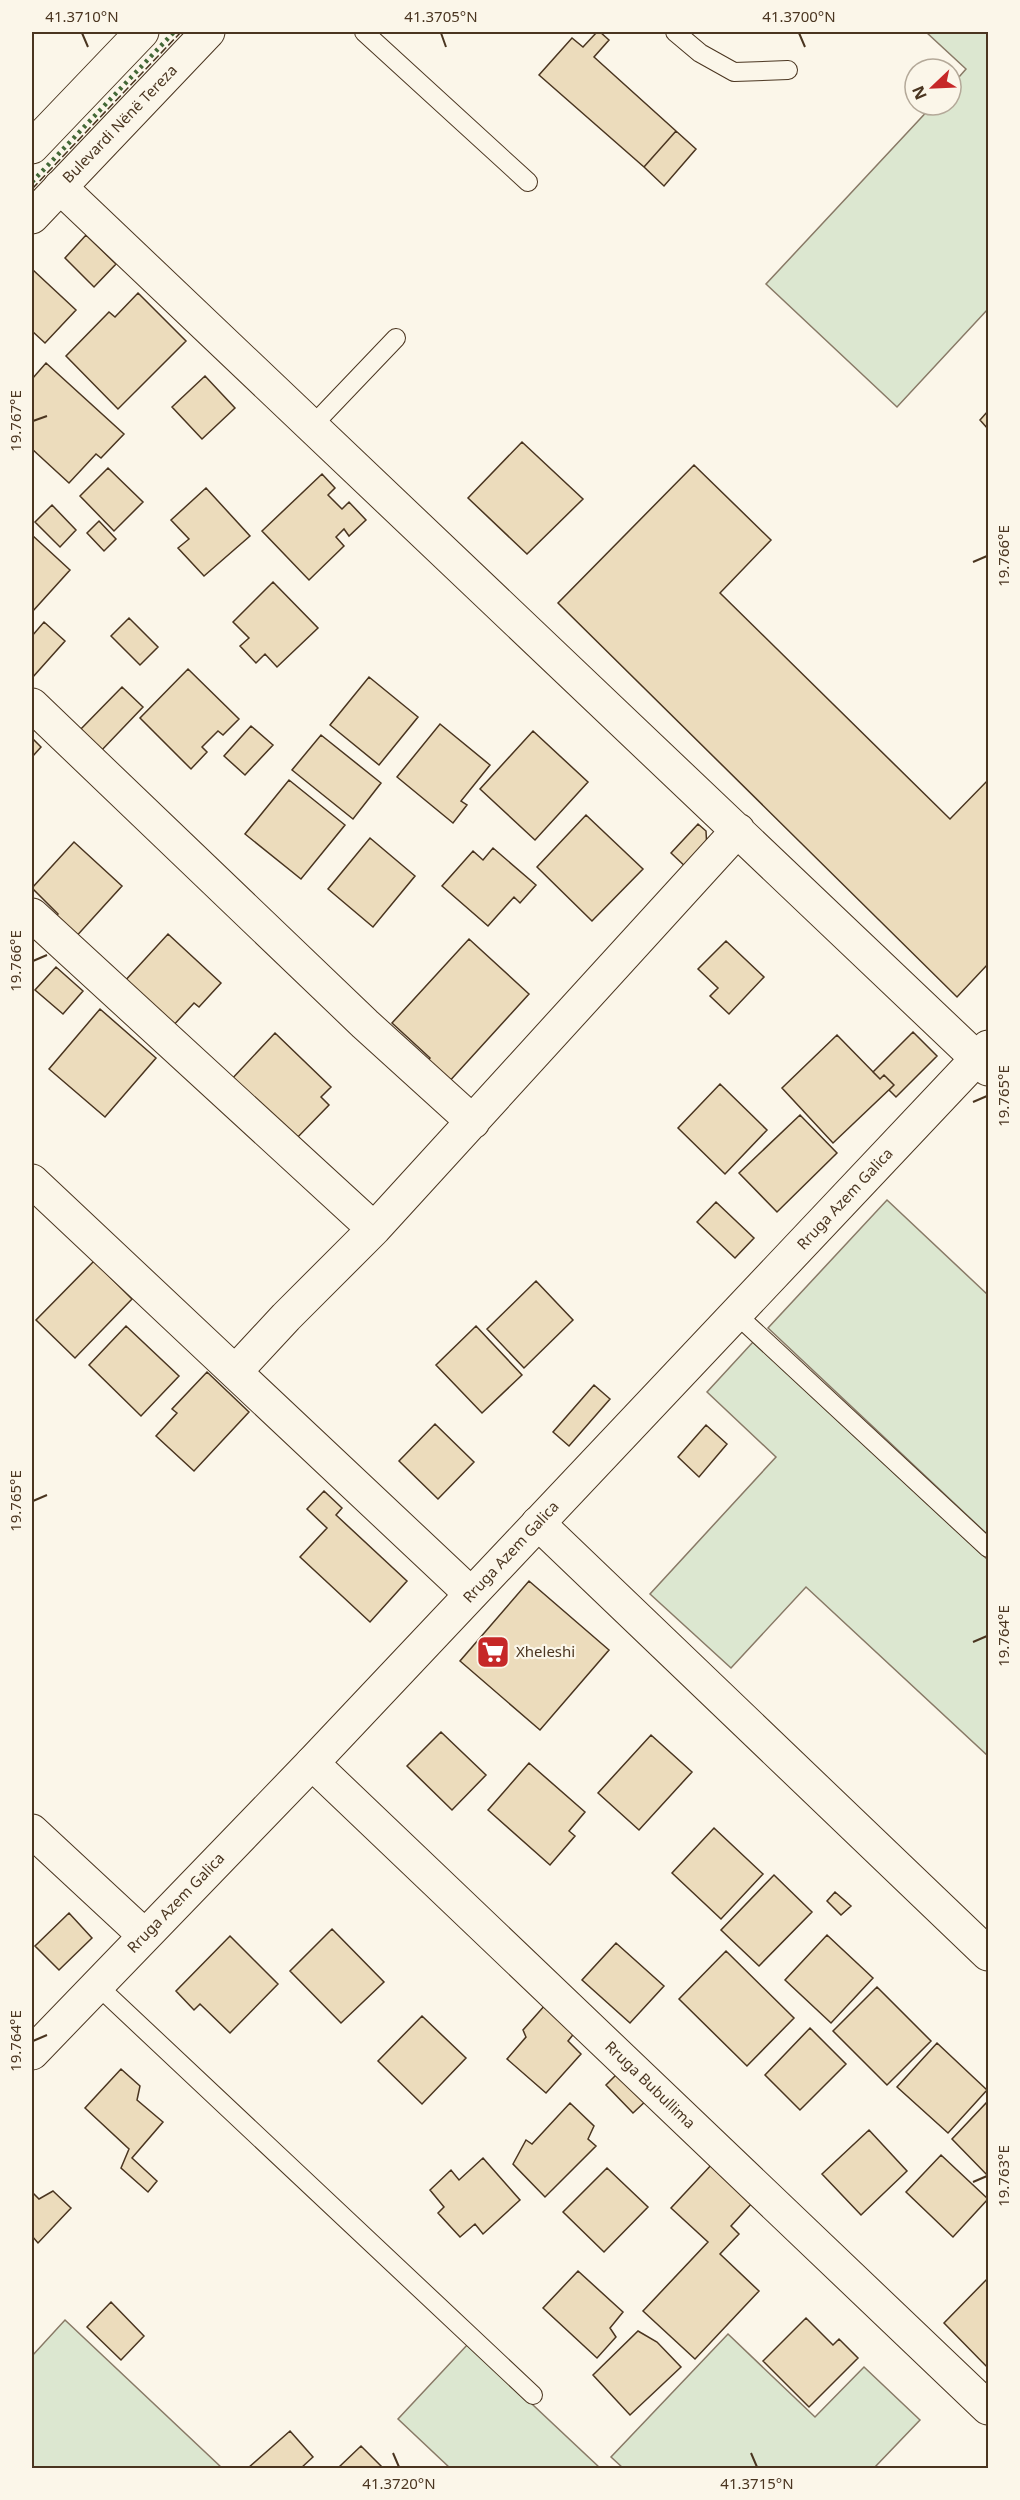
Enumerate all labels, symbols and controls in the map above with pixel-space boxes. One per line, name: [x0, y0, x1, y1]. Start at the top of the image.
text: 41.3710°N: [45, 6, 119, 26]
text: 41.3705°N: [404, 6, 478, 26]
text: 41.3700°N: [762, 6, 836, 26]
north arrow: [903, 57, 963, 117]
street label: Bulevardi Nënë Tereza: [58, 60, 181, 187]
text: N: [907, 83, 932, 103]
text: 19.767°E: [5, 390, 25, 452]
text: 19.766°E: [993, 525, 1013, 587]
text: 19.766°E: [5, 930, 25, 992]
text: 19.765°E: [993, 1065, 1013, 1127]
street label: Rruga Azem Galica: [792, 1143, 897, 1253]
text: 19.765°E: [5, 1470, 25, 1532]
street label: Rruga Azem Galica: [458, 1496, 563, 1606]
text: 19.764°E: [993, 1605, 1013, 1667]
supermarket icon: Xheleshi: [475, 1634, 511, 1670]
place label: Xheleshi: [516, 1641, 575, 1661]
street label: Rruga Azem Galica: [122, 1848, 228, 1957]
text: 19.764°E: [5, 2010, 25, 2072]
street label: Rruga Bubullima: [601, 2036, 700, 2132]
text: 19.763°E: [993, 2145, 1013, 2207]
text: 41.3720°N: [362, 2473, 436, 2493]
text: 41.3715°N: [720, 2473, 794, 2493]

